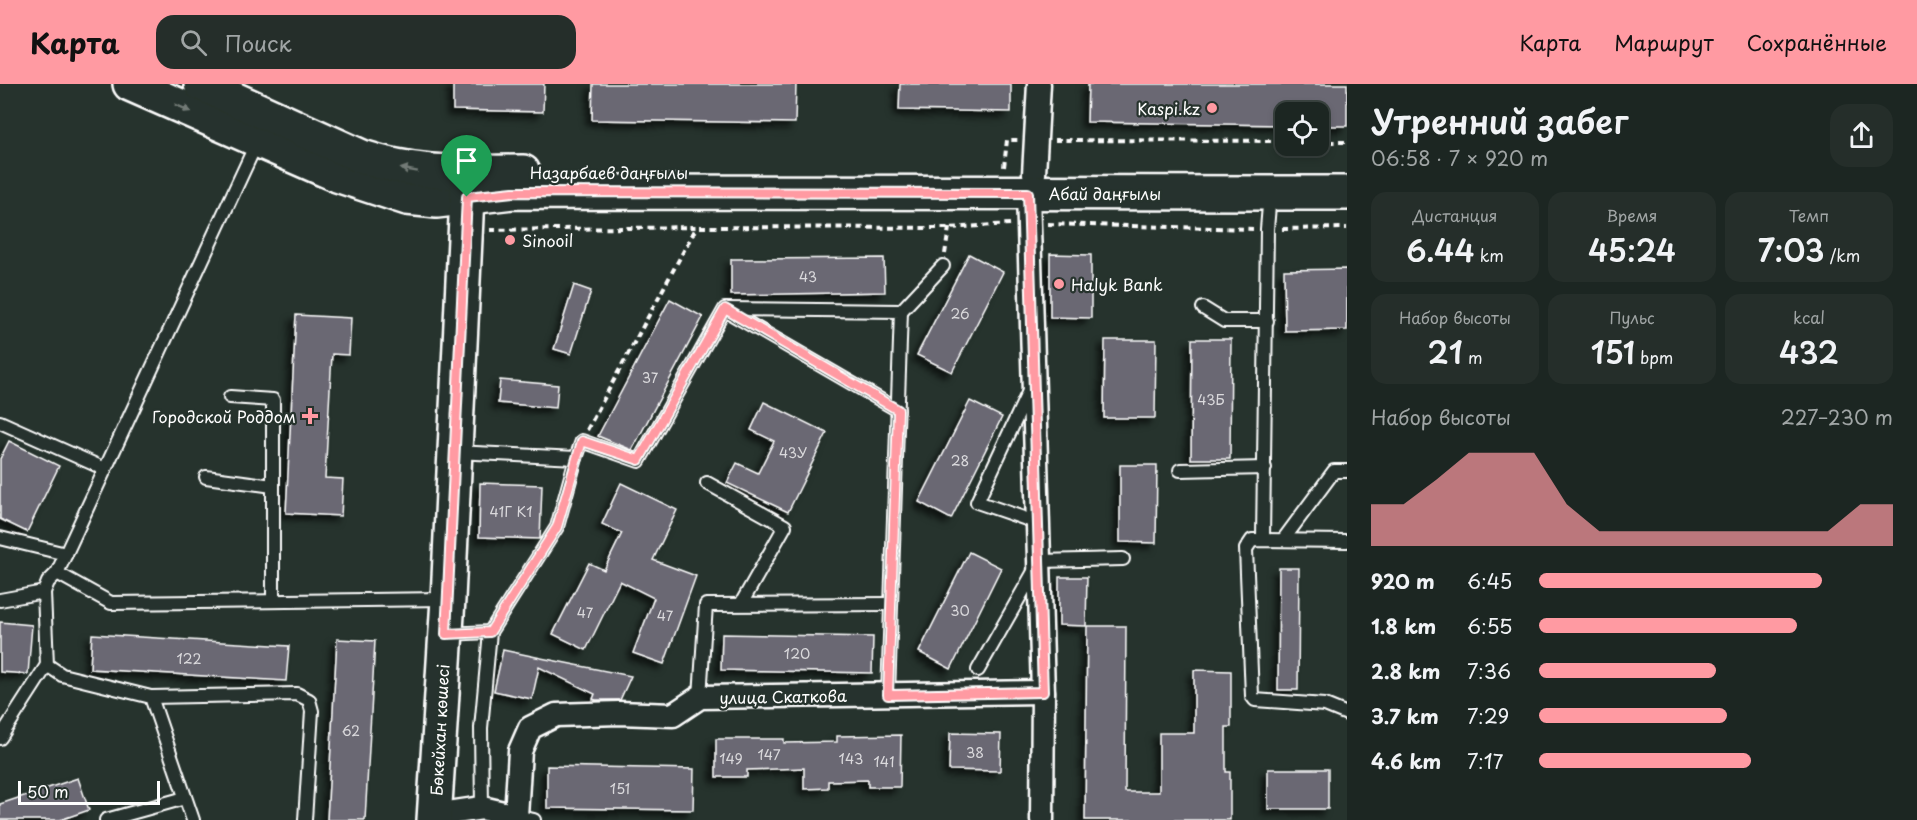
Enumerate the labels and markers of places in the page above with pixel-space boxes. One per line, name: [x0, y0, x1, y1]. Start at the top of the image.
place label: Kaspi.kz: [1137, 96, 1200, 120]
marker: Kaspi.kz: [1205, 101, 1219, 115]
pin: [441, 135, 492, 197]
place label: Sinooil: [522, 228, 573, 252]
marker: Sinooil: [503, 233, 517, 247]
place label: Halyk Bank: [1071, 272, 1163, 296]
marker: Halyk Bank: [1052, 277, 1066, 291]
place label: Городской Роддом: [152, 404, 296, 428]
marker: Городской Роддом: [301, 407, 319, 425]

